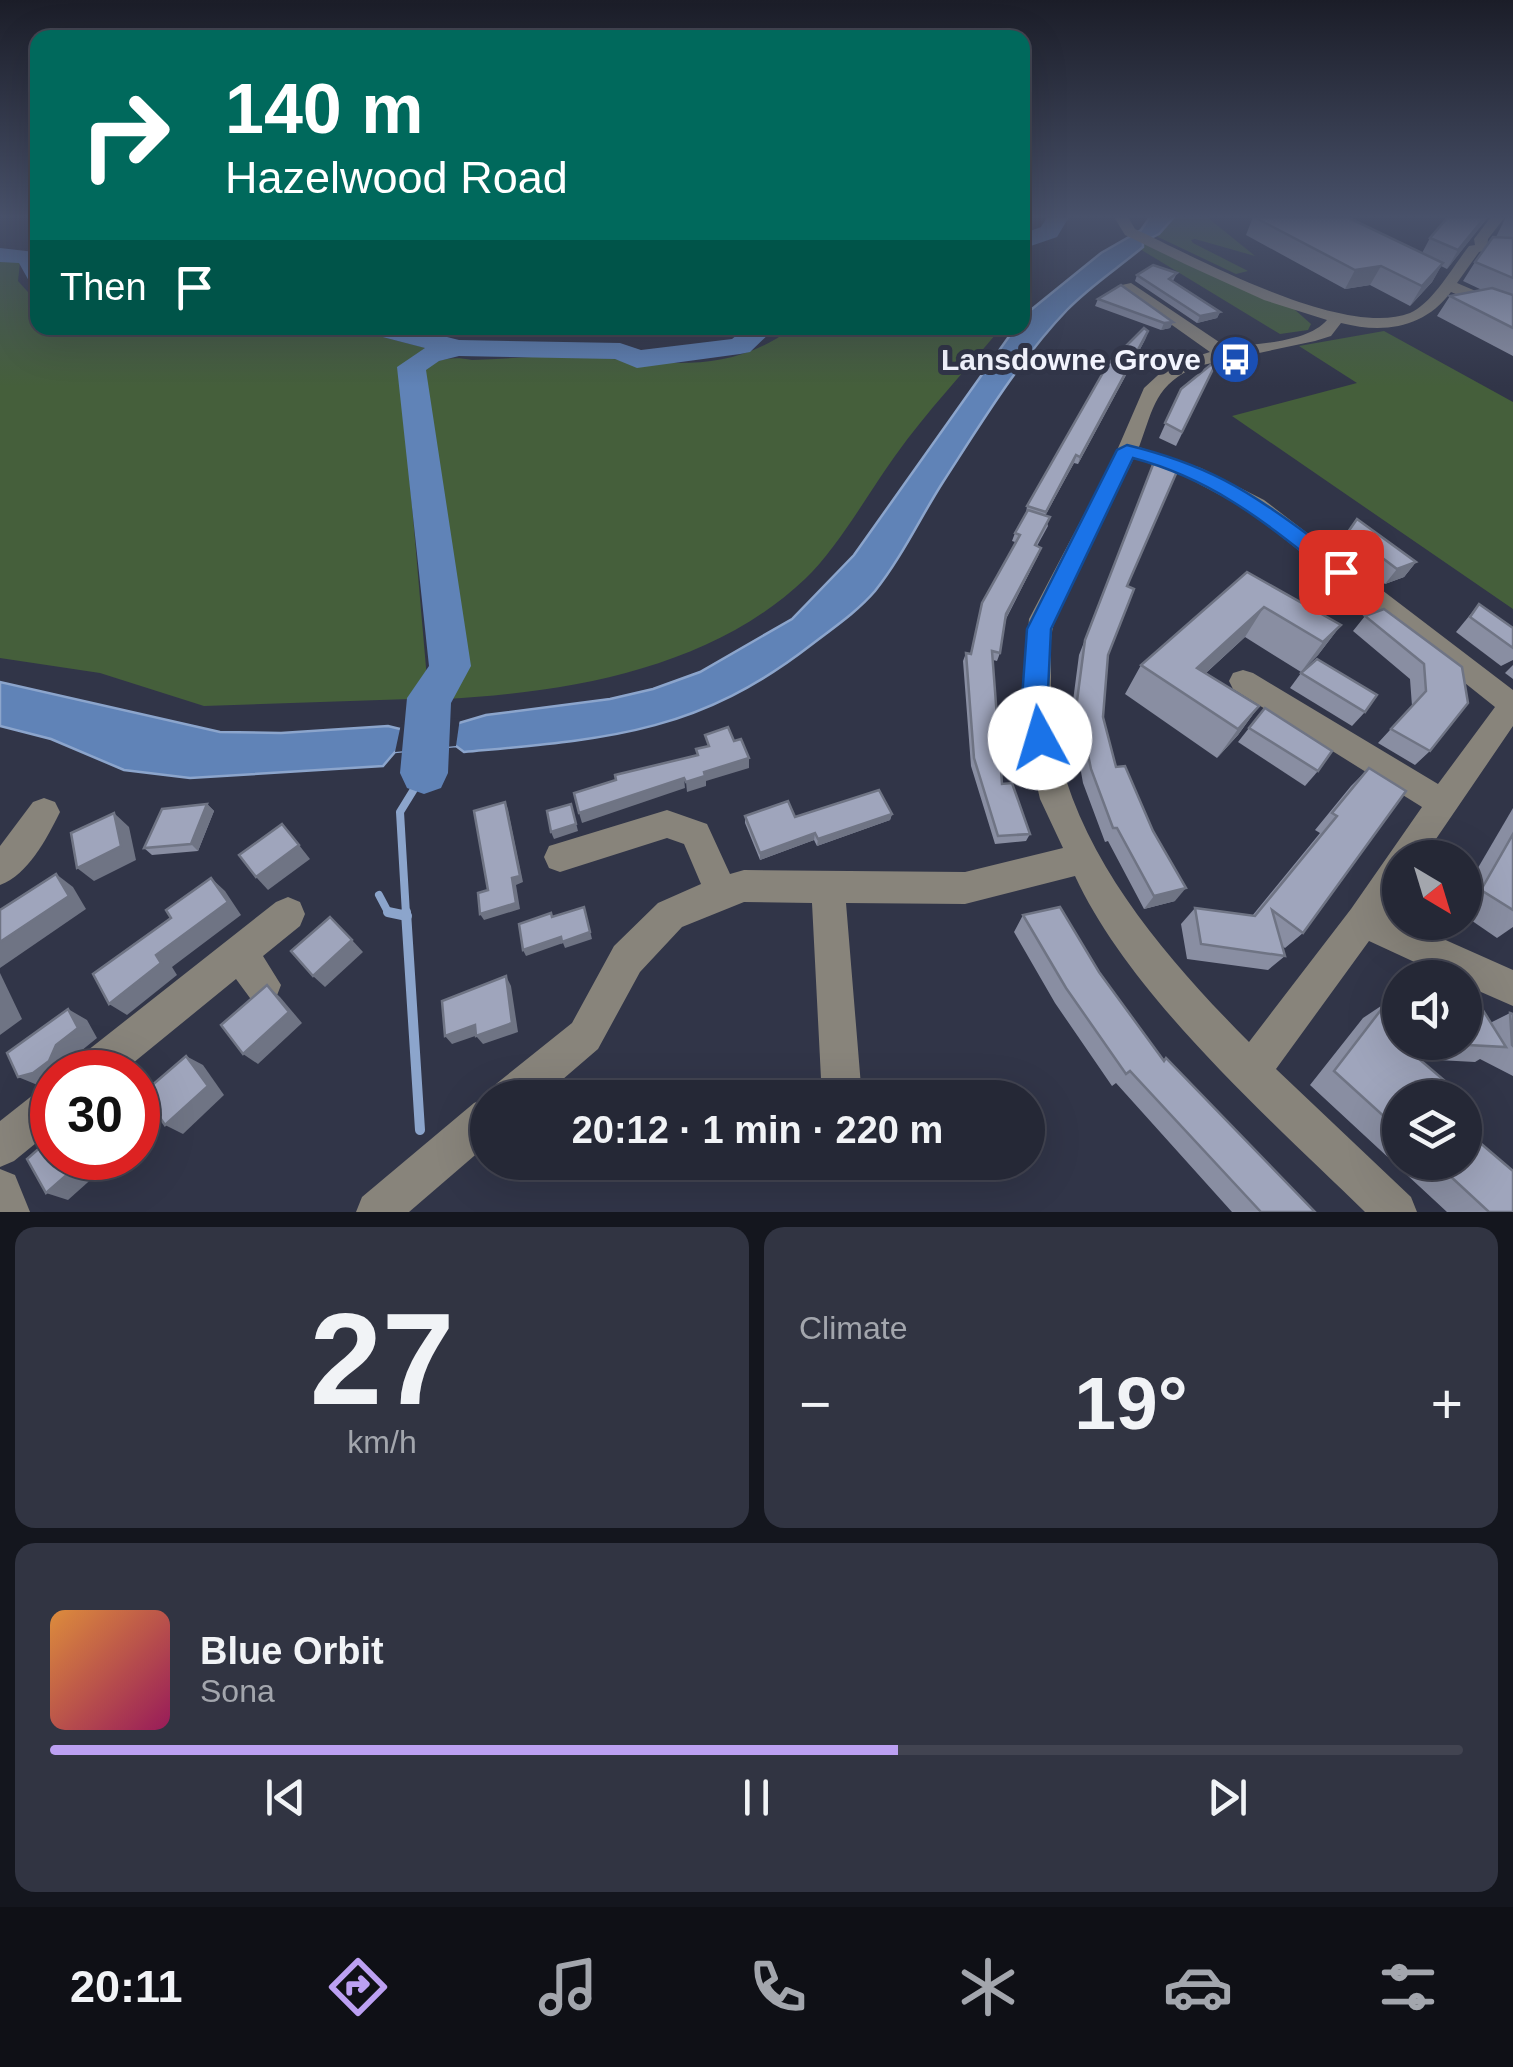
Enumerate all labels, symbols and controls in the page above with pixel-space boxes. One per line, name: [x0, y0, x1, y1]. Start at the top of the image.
icon: right: [60, 70, 190, 200]
text: 140 m: [225, 70, 423, 148]
text: Hazelwood Road: [225, 152, 568, 203]
icon: arrive: [167, 260, 222, 315]
text: Then: [60, 266, 147, 308]
bus stop icon: Lansdowne Grove: [1210, 333, 1262, 385]
place label: Lansdowne Grove: [941, 343, 1201, 376]
pin: [1299, 530, 1384, 615]
icon: arrive: [1314, 545, 1369, 600]
position arrow: [988, 686, 1092, 790]
north arrow: [1382, 840, 1482, 940]
map controls: [1382, 840, 1482, 1180]
button: sound: [1382, 960, 1482, 1060]
speed limit sign: 30: [30, 1050, 160, 1180]
button: layers: [1382, 1080, 1482, 1180]
text: 20:12 · 1 min · 220 m: [572, 1109, 943, 1151]
text: 27: [310, 1286, 454, 1432]
text: Climate: [799, 1310, 907, 1346]
text: 19°: [1074, 1361, 1188, 1445]
text: −: [799, 1373, 831, 1435]
text: +: [1431, 1373, 1463, 1435]
text: km/h: [347, 1424, 417, 1460]
text: Blue Orbit: [200, 1630, 384, 1672]
text: Sona: [200, 1673, 275, 1709]
icon: previous: [258, 1770, 313, 1825]
icon: pause: [729, 1770, 784, 1825]
icon: next: [1200, 1770, 1255, 1825]
icon: directions: [323, 1952, 393, 2022]
icon: music: [533, 1952, 603, 2022]
icon: phone: [743, 1952, 813, 2022]
icon: climate: [953, 1952, 1023, 2022]
icon: car: [1163, 1952, 1233, 2022]
icon: filters: [1373, 1952, 1443, 2022]
text: 20:11: [70, 1961, 183, 2012]

